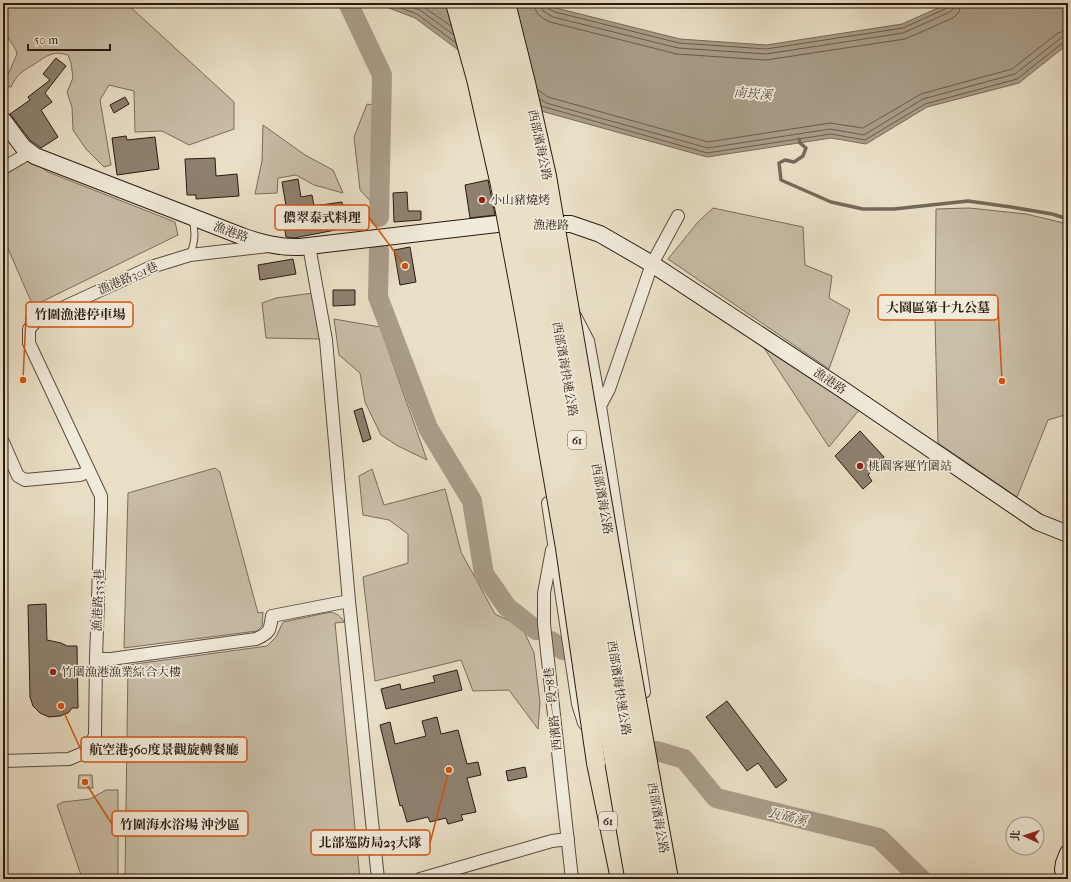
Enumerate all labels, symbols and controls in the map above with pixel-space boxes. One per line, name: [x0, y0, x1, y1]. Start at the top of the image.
scale bar: [28, 26, 110, 52]
text: 50 m: [34, 33, 58, 47]
water label: 南崁溪: [733, 84, 775, 103]
street label: 西部濱海公路: [526, 108, 554, 182]
place label: 小山豬燒烤: [490, 193, 550, 207]
marker: 小山豬燒烤: [477, 195, 487, 205]
callout: 儂翠泰式料理: [275, 205, 369, 230]
text: 儂翠泰式料理: [283, 210, 361, 225]
street label: 漁港路: [533, 218, 569, 232]
street label: 漁港路: [212, 219, 250, 245]
street label: 漁港路301巷: [96, 259, 160, 297]
callout: 大園區第十九公墓: [878, 295, 998, 320]
text: 大園區第十九公墓: [886, 300, 990, 315]
callout: 竹圍漁港停車場: [26, 302, 133, 327]
text: 竹圍漁港停車場: [34, 307, 126, 322]
street label: 西部濱海快速公路: [550, 321, 580, 417]
street label: 漁港路: [811, 365, 849, 397]
road number: 61: [568, 431, 586, 449]
place label: 桃園客運竹圍站: [868, 459, 952, 473]
marker: 桃園客運竹圍站: [855, 461, 865, 471]
street label: 西部濱海公路: [589, 462, 615, 536]
street label: 漁港路353巷: [90, 568, 106, 632]
street label: 西部濱海快速公路: [605, 639, 633, 737]
place label: 竹圍漁港漁業綜合大樓: [61, 665, 181, 679]
marker: 竹圍漁港漁業綜合大樓: [48, 667, 58, 677]
street label: 西濱路一段78巷: [542, 667, 564, 751]
callout: 航空港360度景觀旋轉餐廳: [81, 737, 247, 762]
text: 航空港360度景觀旋轉餐廳: [89, 742, 239, 758]
street label: 西部濱海公路: [645, 781, 671, 855]
water label: 瓦磘溪: [767, 804, 811, 829]
callout: 竹圍海水浴場 沖沙區: [112, 811, 248, 836]
road number: 61: [599, 812, 617, 830]
north arrow: [1005, 816, 1045, 856]
text: 竹圍海水浴場 沖沙區: [120, 817, 240, 832]
callout: 北部巡防局23大隊: [311, 830, 430, 855]
text: 北: [1009, 830, 1022, 841]
text: 北部巡防局23大隊: [318, 835, 422, 851]

